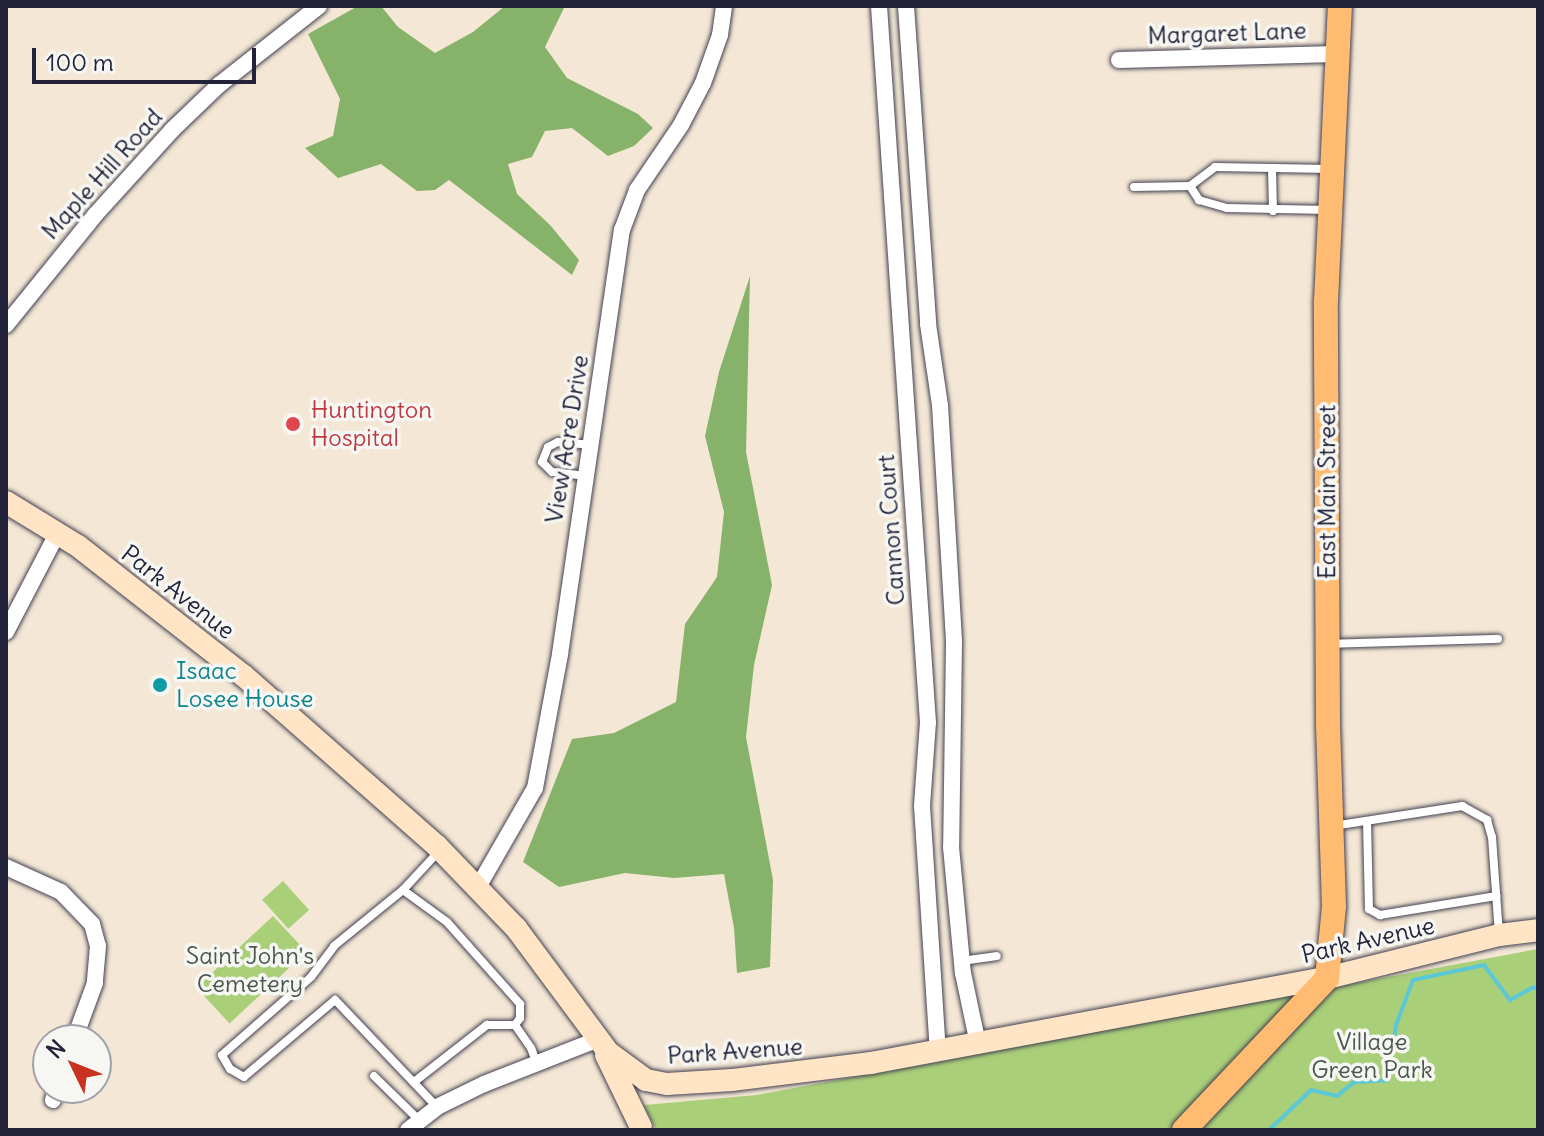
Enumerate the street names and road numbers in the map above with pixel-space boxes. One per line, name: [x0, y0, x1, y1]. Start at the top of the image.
street label: Margaret Lane: [1147, 16, 1307, 50]
street label: Maple Hill Road: [36, 103, 168, 245]
street label: View Acre Drive: [539, 353, 595, 525]
street label: East Main Street: [1313, 405, 1341, 579]
street label: Cannon Court: [871, 454, 911, 606]
street label: Park Avenue: [116, 539, 240, 645]
street label: Park Avenue: [1299, 911, 1437, 969]
street label: Park Avenue: [666, 1032, 804, 1070]

